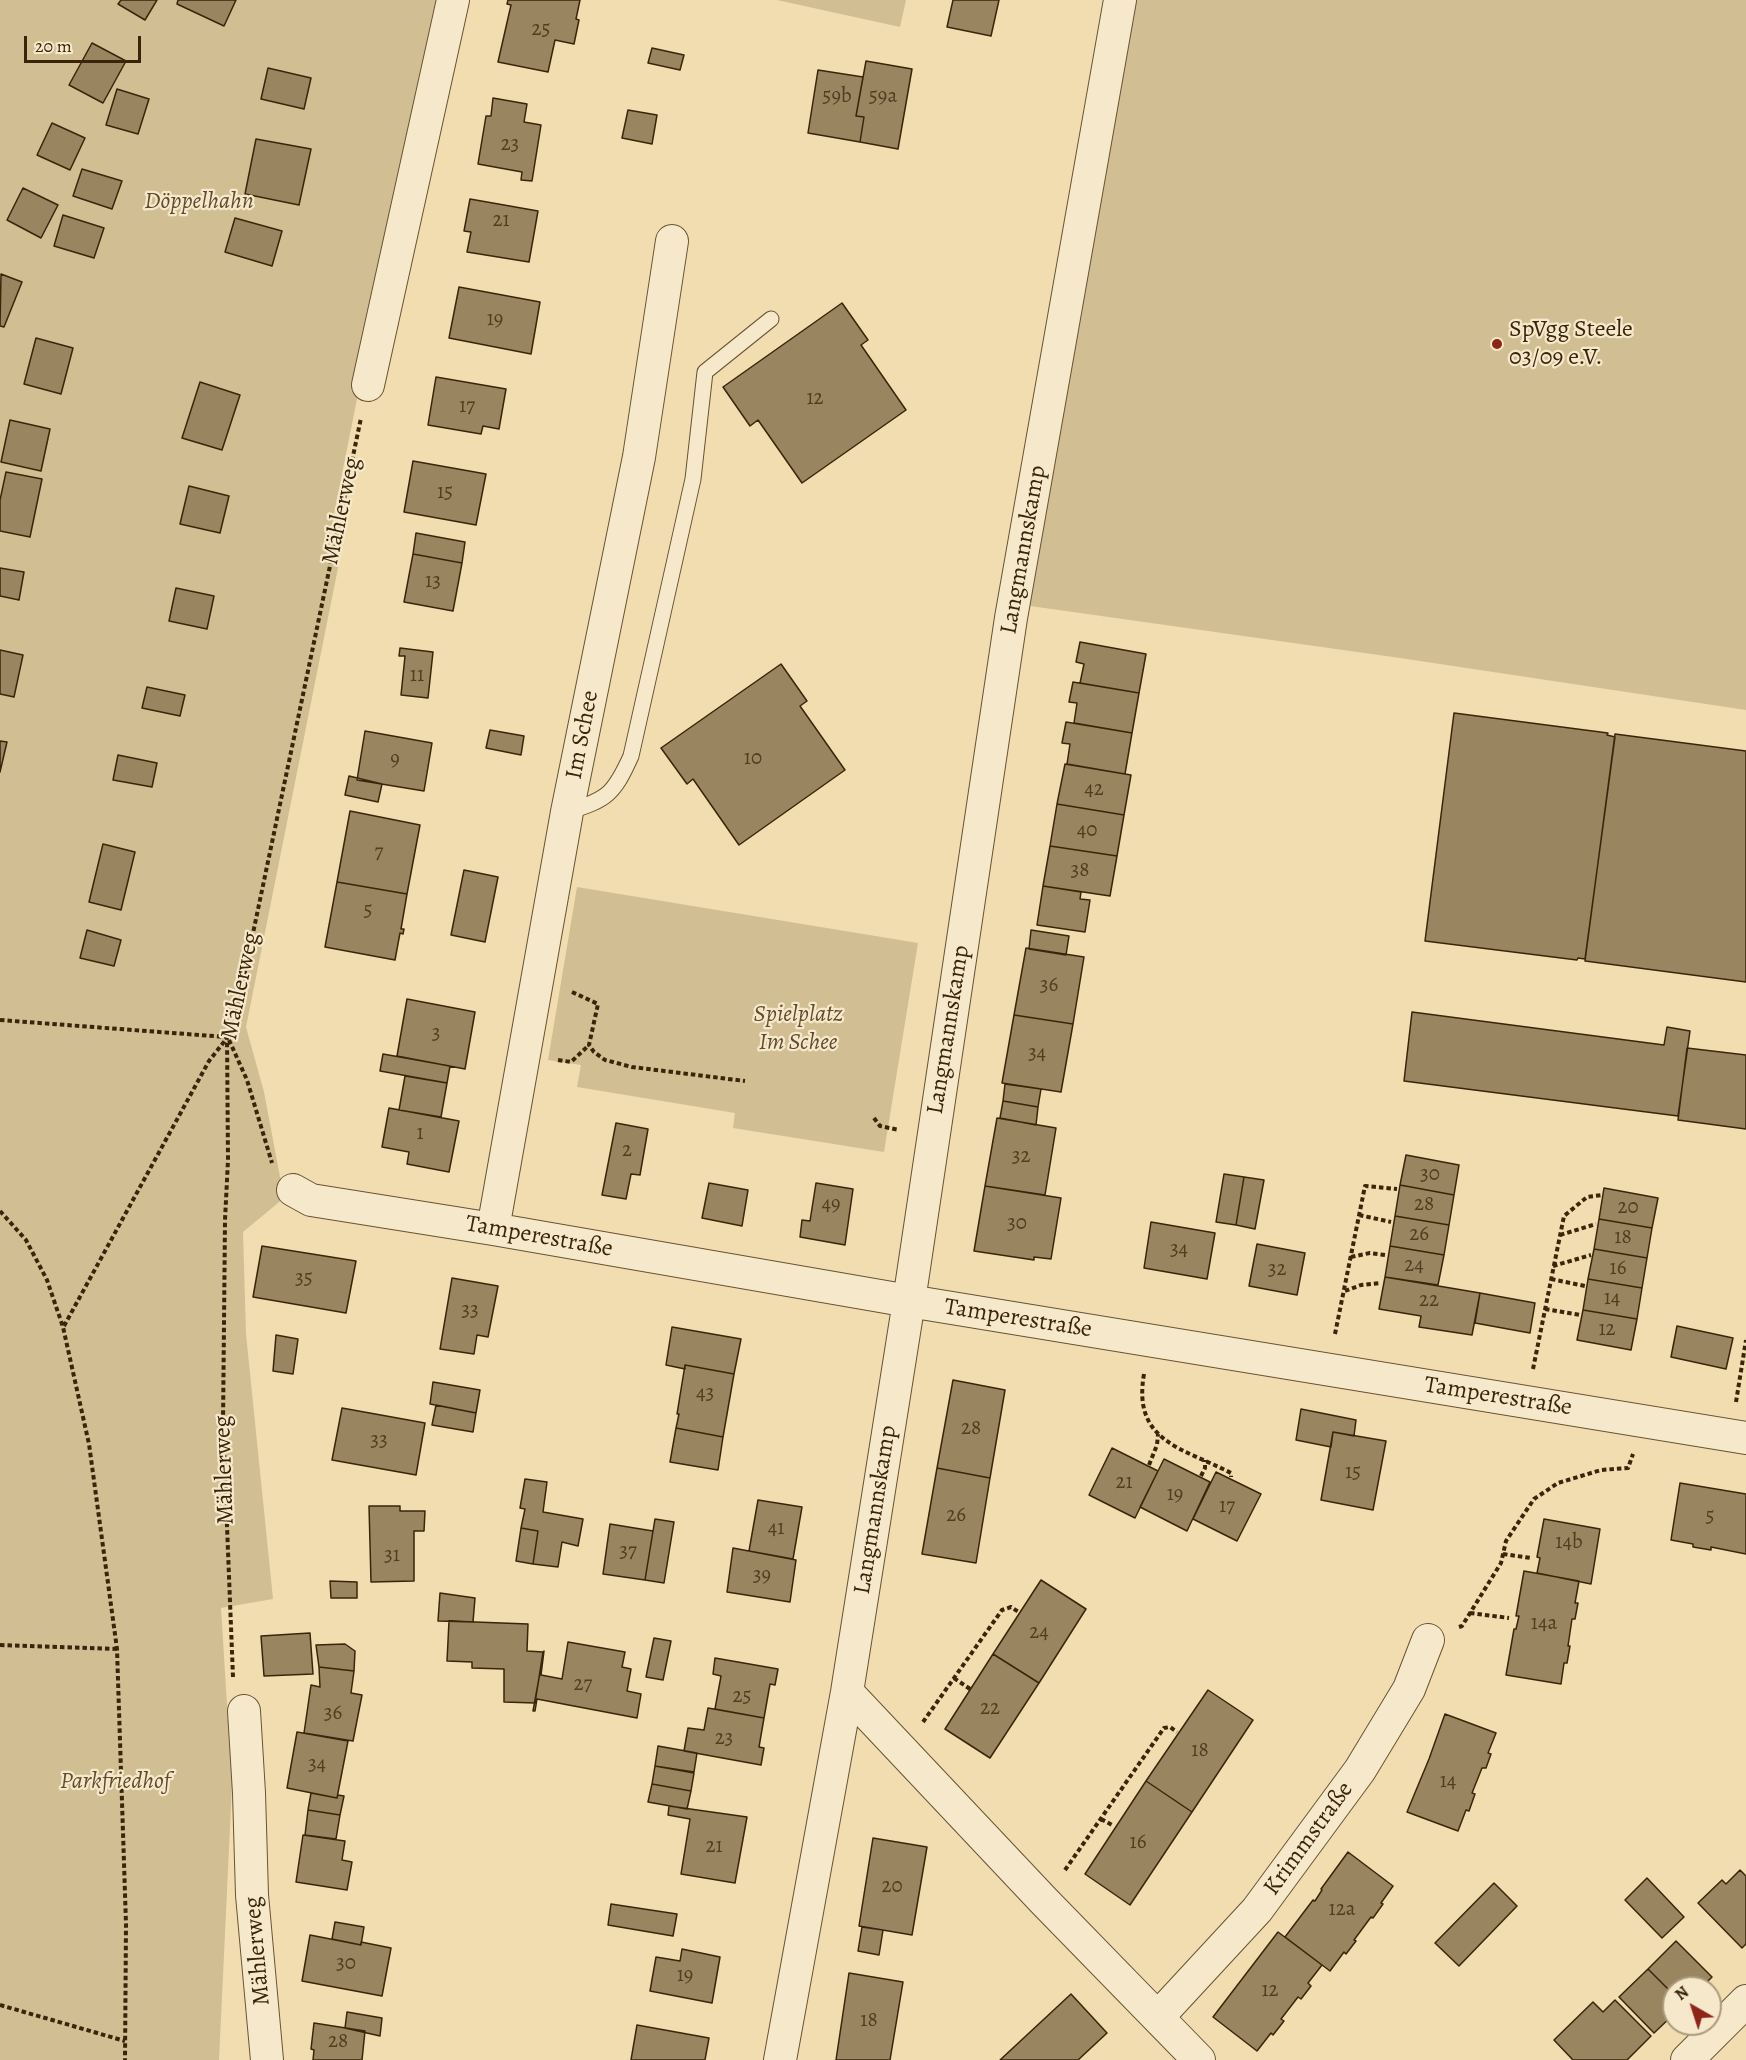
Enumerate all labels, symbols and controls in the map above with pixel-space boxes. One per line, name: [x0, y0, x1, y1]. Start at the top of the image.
house number: 25: [531, 17, 551, 43]
scale bar: [27, 24, 144, 62]
text: 20 m: [35, 34, 72, 58]
house number: 59b: [822, 84, 852, 110]
house number: 59a: [869, 84, 897, 110]
house number: 23: [501, 132, 519, 158]
park label: Döppelhahn: [144, 188, 254, 216]
house number: 21: [492, 208, 510, 234]
house number: 19: [487, 307, 503, 333]
place label: SpVgg Steele 03/09 e.V.: [1509, 316, 1633, 372]
marker: SpVgg Steele 03/09 e.V.: [1490, 337, 1504, 351]
house number: 12: [806, 386, 824, 412]
house number: 17: [459, 394, 475, 420]
street label: Mählerweg: [317, 455, 367, 567]
street label: Langmannskamp: [995, 463, 1053, 637]
house number: 15: [437, 480, 453, 506]
house number: 13: [425, 569, 441, 595]
house number: 11: [410, 663, 424, 689]
street label: Im Schee: [560, 688, 606, 782]
house number: 10: [744, 746, 762, 772]
house number: 9: [390, 747, 400, 773]
house number: 42: [1084, 777, 1104, 803]
house number: 40: [1077, 818, 1097, 844]
house number: 7: [375, 840, 383, 866]
house number: 38: [1071, 858, 1089, 884]
house number: 5: [363, 898, 373, 924]
street label: Mählerweg: [216, 930, 266, 1042]
street label: Langmannskamp: [921, 943, 977, 1117]
house number: 36: [1040, 973, 1058, 999]
park label: Spielplatz Im Schee: [754, 1001, 842, 1057]
house number: 3: [432, 1021, 440, 1047]
house number: 34: [1028, 1041, 1046, 1067]
house number: 1: [416, 1121, 424, 1147]
house number: 2: [622, 1138, 632, 1164]
house number: 32: [1012, 1144, 1030, 1170]
house number: 30: [1420, 1162, 1440, 1188]
house number: 49: [821, 1192, 841, 1218]
house number: 28: [1414, 1192, 1434, 1218]
house number: 20: [1617, 1195, 1639, 1221]
street label: Tamperestraße: [463, 1210, 615, 1264]
house number: 30: [1007, 1211, 1027, 1237]
house number: 26: [1409, 1222, 1429, 1248]
house number: 18: [1614, 1225, 1632, 1251]
house number: 34: [1170, 1237, 1188, 1263]
house number: 24: [1404, 1253, 1424, 1279]
house number: 16: [1610, 1256, 1626, 1282]
house number: 32: [1268, 1257, 1286, 1283]
house number: 35: [295, 1266, 313, 1292]
house number: 14: [1604, 1286, 1620, 1312]
house number: 22: [1419, 1288, 1439, 1314]
street label: Tamperestraße: [942, 1293, 1094, 1345]
house number: 33: [461, 1298, 479, 1324]
house number: 12: [1598, 1317, 1616, 1343]
street label: Tamperestraße: [1422, 1371, 1574, 1423]
house number: 43: [696, 1381, 714, 1407]
street label: Mählerweg: [209, 1415, 241, 1525]
house number: 28: [961, 1416, 981, 1442]
street label: Langmannskamp: [848, 1423, 904, 1597]
house number: 33: [370, 1428, 388, 1454]
house number: 15: [1345, 1460, 1361, 1486]
house number: 21: [1115, 1470, 1133, 1496]
house number: 19: [1167, 1482, 1183, 1508]
house number: 17: [1219, 1494, 1235, 1520]
house number: 26: [946, 1503, 966, 1529]
house number: 5: [1705, 1504, 1715, 1530]
house number: 41: [768, 1516, 784, 1542]
house number: 14b: [1555, 1530, 1583, 1556]
house number: 37: [619, 1539, 637, 1565]
house number: 31: [384, 1543, 400, 1569]
house number: 39: [753, 1563, 771, 1589]
house number: 14a: [1531, 1611, 1557, 1637]
house number: 24: [1029, 1620, 1049, 1646]
house number: 27: [574, 1672, 592, 1698]
house number: 25: [732, 1684, 752, 1710]
house number: 22: [980, 1696, 1000, 1722]
house number: 36: [324, 1701, 342, 1727]
house number: 23: [715, 1726, 733, 1752]
house number: 18: [1191, 1738, 1209, 1764]
house number: 34: [308, 1752, 326, 1778]
park label: Parkfriedhof: [60, 1768, 170, 1796]
house number: 14: [1440, 1769, 1456, 1795]
street label: Krimmstraße: [1258, 1776, 1360, 1902]
house number: 16: [1130, 1830, 1146, 1856]
house number: 21: [705, 1834, 723, 1860]
house number: 20: [881, 1874, 903, 1900]
street label: Mählerweg: [239, 1895, 277, 2007]
house number: 12a: [1329, 1897, 1355, 1923]
house number: 30: [336, 1951, 356, 1977]
house number: 19: [677, 1963, 693, 1989]
north arrow: [1662, 1976, 1722, 2036]
house number: 12: [1261, 1978, 1279, 2004]
text: N: [1670, 1981, 1693, 2006]
house number: 18: [860, 2008, 878, 2034]
house number: 28: [328, 2029, 348, 2055]

